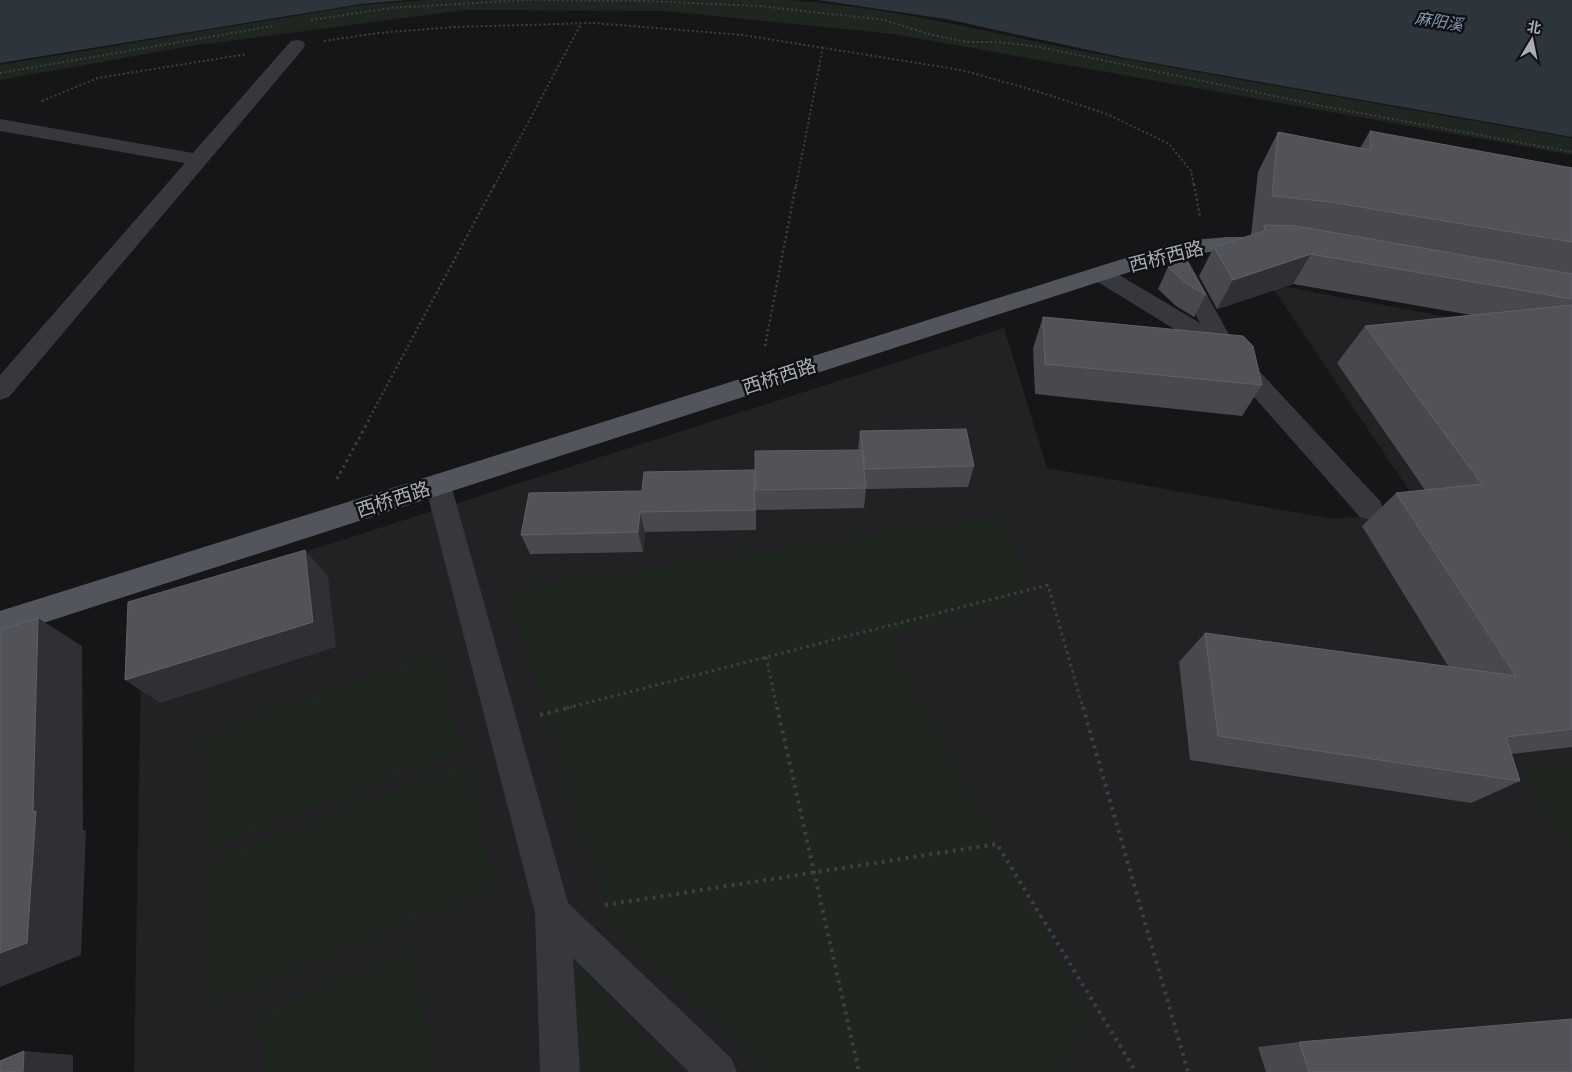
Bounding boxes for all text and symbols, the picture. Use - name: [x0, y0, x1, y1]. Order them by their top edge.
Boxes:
- water label: 麻阳溪: [1414, 7, 1466, 35]
- north arrow: [1507, 15, 1557, 65]
- text: 北: [1526, 17, 1543, 37]
- street label: 西桥西路: [1126, 235, 1206, 277]
- street label: 西桥西路: [739, 353, 819, 399]
- street label: 西桥西路: [353, 476, 433, 522]

